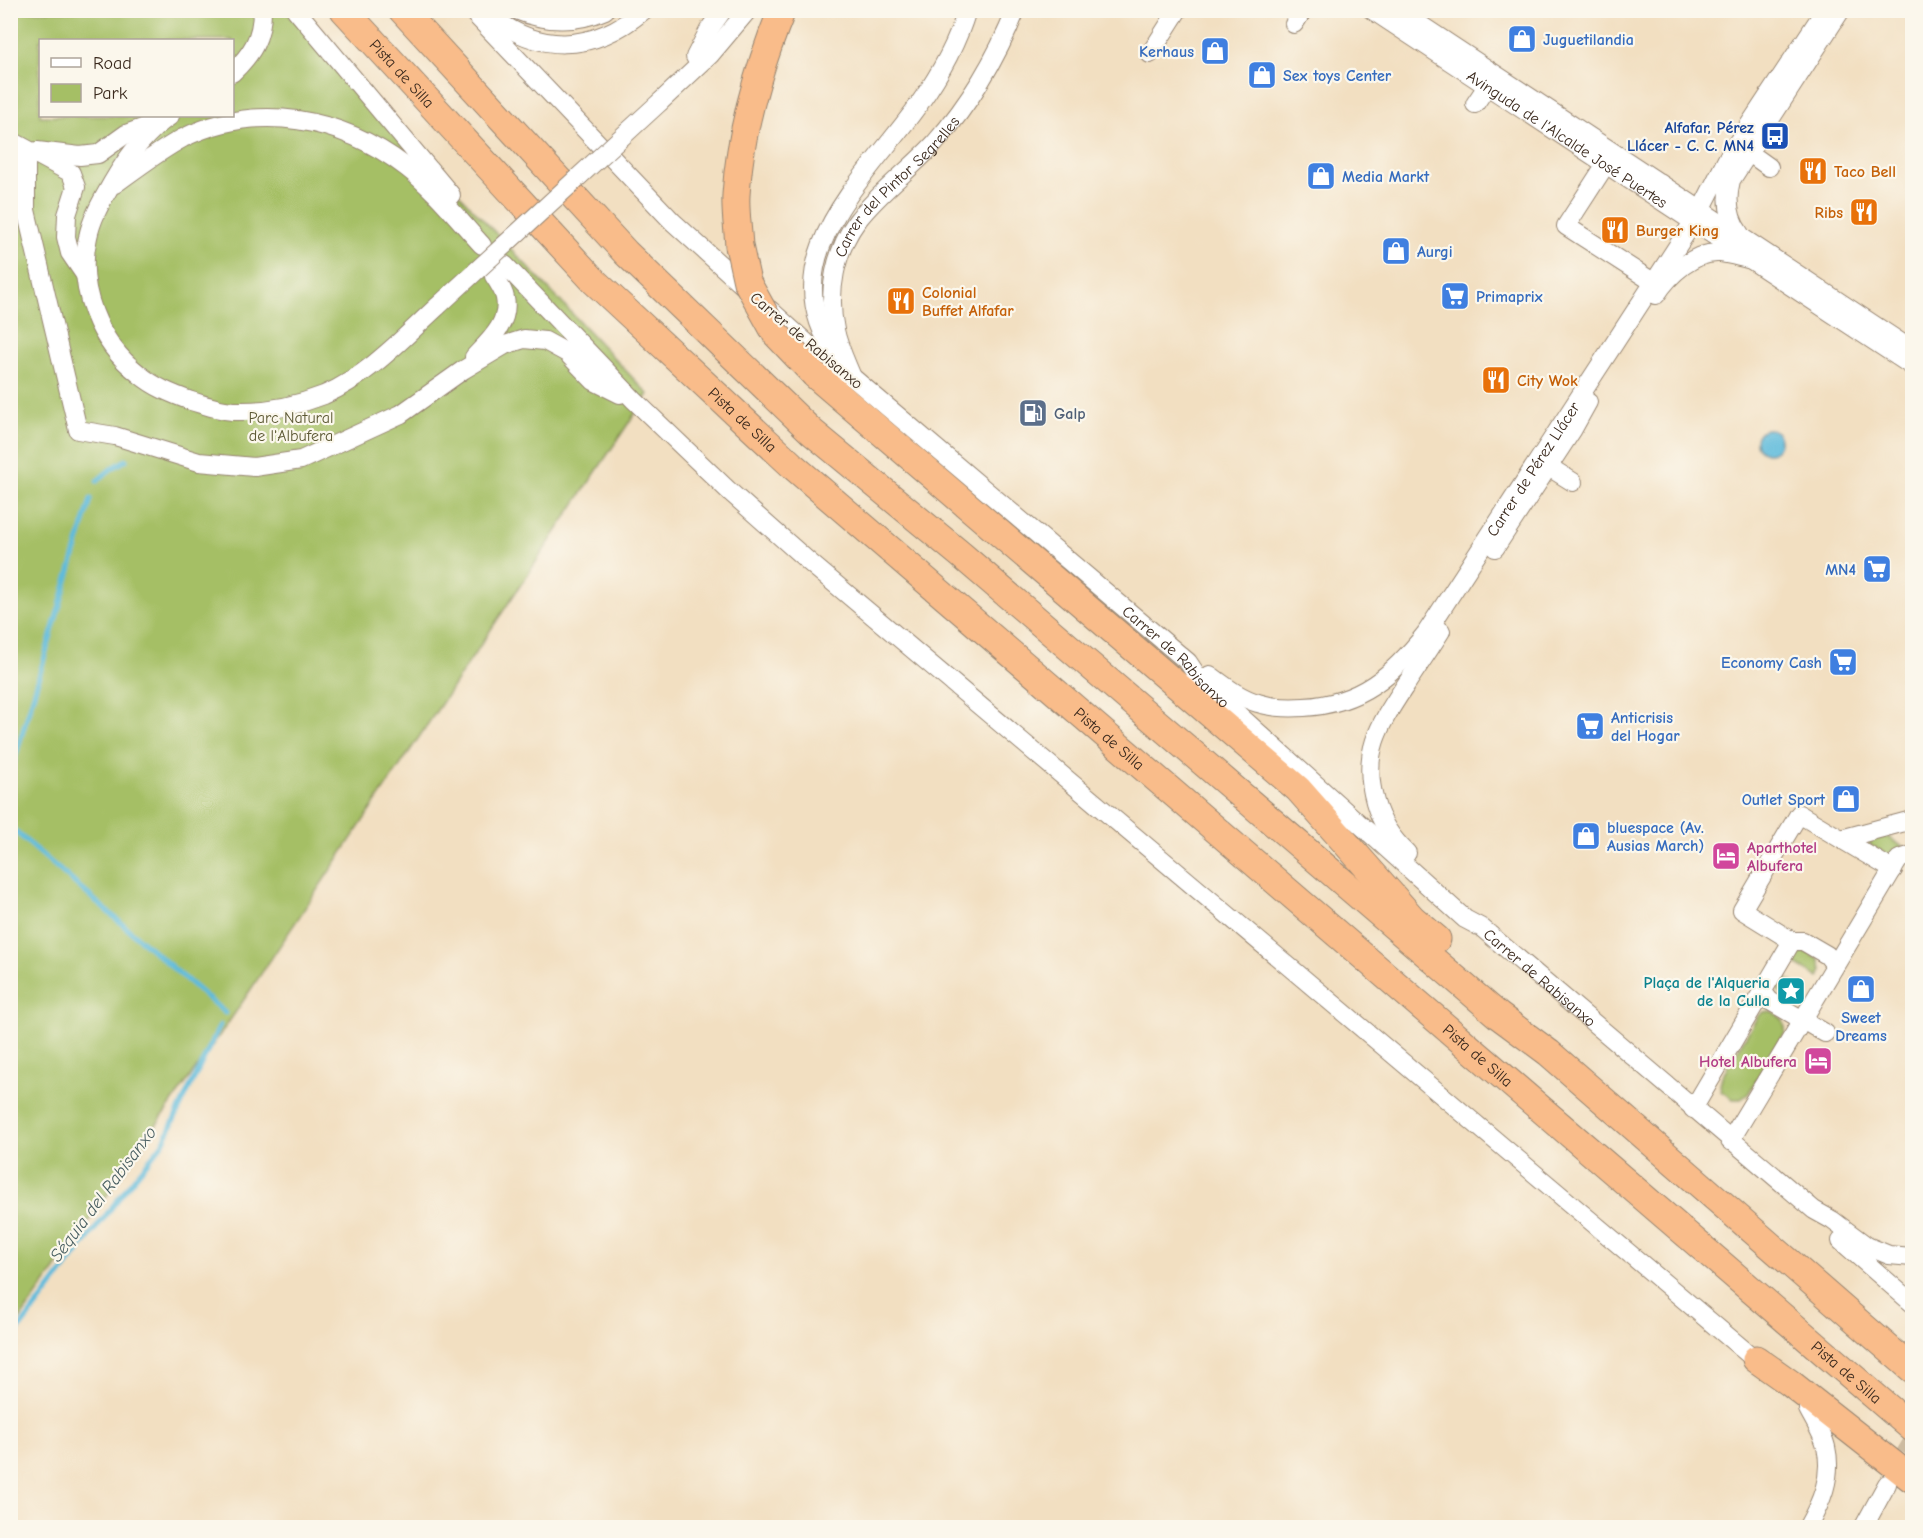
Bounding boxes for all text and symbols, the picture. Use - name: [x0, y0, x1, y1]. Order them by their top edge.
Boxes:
- shop icon: Juguetilandia: [1506, 23, 1538, 55]
- place label: Juguetilandia: [1543, 31, 1634, 49]
- shop icon: Kerhaus: [1199, 35, 1231, 67]
- street label: Pista de Silla: [366, 36, 438, 112]
- legend: [39, 39, 234, 117]
- place label: Kerhaus: [1139, 43, 1194, 61]
- text: Road: [93, 53, 132, 74]
- shop icon: Sex toys Center: [1246, 59, 1278, 91]
- place label: Sex toys Center: [1283, 67, 1392, 85]
- street label: Avinguda de l'Alcalde José Puertes: [1463, 67, 1671, 212]
- text: Park: [93, 83, 128, 104]
- street label: Carrer del Pintor Segrelles: [832, 113, 964, 260]
- place label: Alfafar, Pérez Llácer - C. C. MN4: [1627, 119, 1754, 155]
- bus stop icon: Alfafar, Pérez Llácer - C. C. MN4: [1759, 120, 1791, 152]
- restaurant icon: Taco Bell: [1797, 155, 1829, 187]
- shop icon: Media Markt: [1305, 160, 1337, 192]
- place label: Taco Bell: [1834, 163, 1896, 181]
- place label: Media Markt: [1342, 168, 1430, 186]
- restaurant icon: Ribs: [1848, 196, 1880, 228]
- place label: Ribs: [1815, 204, 1843, 222]
- restaurant icon: Burger King: [1599, 214, 1631, 246]
- place label: Burger King: [1636, 222, 1719, 240]
- shop icon: Aurgi: [1380, 235, 1412, 267]
- place label: Aurgi: [1417, 243, 1453, 261]
- supermarket icon: Primaprix: [1439, 280, 1471, 312]
- place label: Colonial Buffet Alfafar: [922, 284, 1014, 320]
- restaurant icon: Colonial Buffet Alfafar: [885, 285, 917, 317]
- street label: Carrer de Rabisanxo: [746, 288, 866, 393]
- place label: Primaprix: [1476, 288, 1543, 306]
- restaurant icon: City Wok: [1480, 364, 1512, 396]
- place label: City Wok: [1517, 372, 1578, 390]
- street label: Pista de Silla: [704, 384, 780, 456]
- fuel station icon: Galp: [1017, 397, 1049, 429]
- street label: Carrer de Pérez Llácer: [1483, 398, 1584, 540]
- place label: Galp: [1054, 405, 1086, 423]
- park label: Parc Natural de l'Albufera: [249, 409, 333, 445]
- supermarket icon: MN4: [1861, 553, 1893, 585]
- place label: MN4: [1825, 561, 1856, 579]
- street label: Carrer de Rabisanxo: [1118, 602, 1233, 712]
- supermarket icon: Economy Cash: [1827, 646, 1859, 678]
- place label: Economy Cash: [1721, 654, 1822, 672]
- street label: Pista de Silla: [1070, 704, 1148, 774]
- place label: Anticrisis del Hogar: [1611, 709, 1680, 745]
- supermarket icon: Anticrisis del Hogar: [1574, 710, 1606, 742]
- shop icon: Outlet Sport: [1830, 783, 1862, 815]
- place label: Outlet Sport: [1742, 791, 1826, 809]
- place label: bluespace (Av. Ausias March): [1607, 819, 1704, 855]
- shop icon: bluespace (Av. Ausias March): [1570, 820, 1602, 852]
- place label: Aparthotel Albufera: [1747, 839, 1817, 875]
- hotel icon: Aparthotel Albufera: [1710, 840, 1742, 872]
- street label: Carrer de Rabisanxo: [1480, 925, 1599, 1031]
- shop icon: Sweet Dreams: [1845, 973, 1877, 1005]
- place label: Plaça de l'Alqueria de la Culla: [1644, 974, 1770, 1010]
- place icon: Plaça de l'Alqueria de la Culla: [1775, 975, 1807, 1007]
- place label: Sweet Dreams: [1835, 1009, 1887, 1045]
- street label: Pista de Silla: [1439, 1021, 1516, 1091]
- hotel icon: Hotel Albufera: [1802, 1045, 1834, 1077]
- place label: Hotel Albufera: [1699, 1053, 1797, 1071]
- water label: Séquia del Rabisanxo: [46, 1123, 161, 1266]
- street label: Pista de Silla: [1807, 1338, 1885, 1408]

